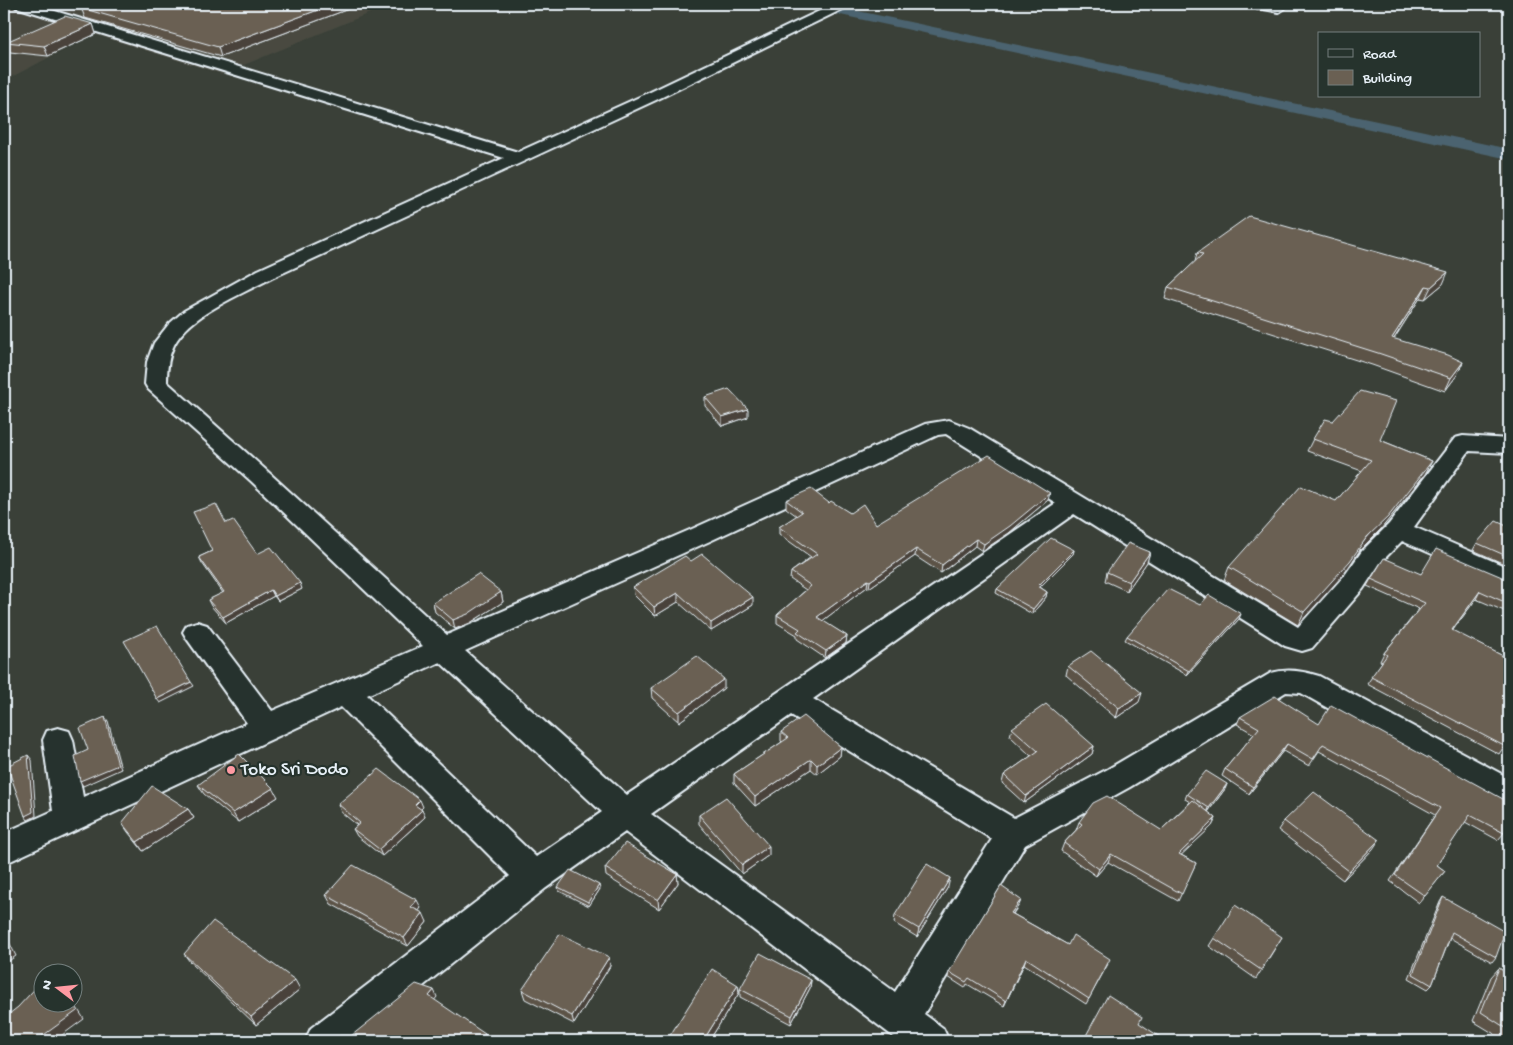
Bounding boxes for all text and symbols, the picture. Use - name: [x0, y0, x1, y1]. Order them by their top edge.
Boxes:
- legend: [1318, 32, 1480, 98]
- text: Road: [1363, 46, 1397, 64]
- text: Building: [1362, 70, 1412, 88]
- place label: Toko Sri Dodo: [240, 759, 349, 782]
- marker: Toko Sri Dodo: [225, 764, 237, 776]
- north arrow: [32, 962, 82, 1012]
- text: N: [38, 978, 57, 992]

